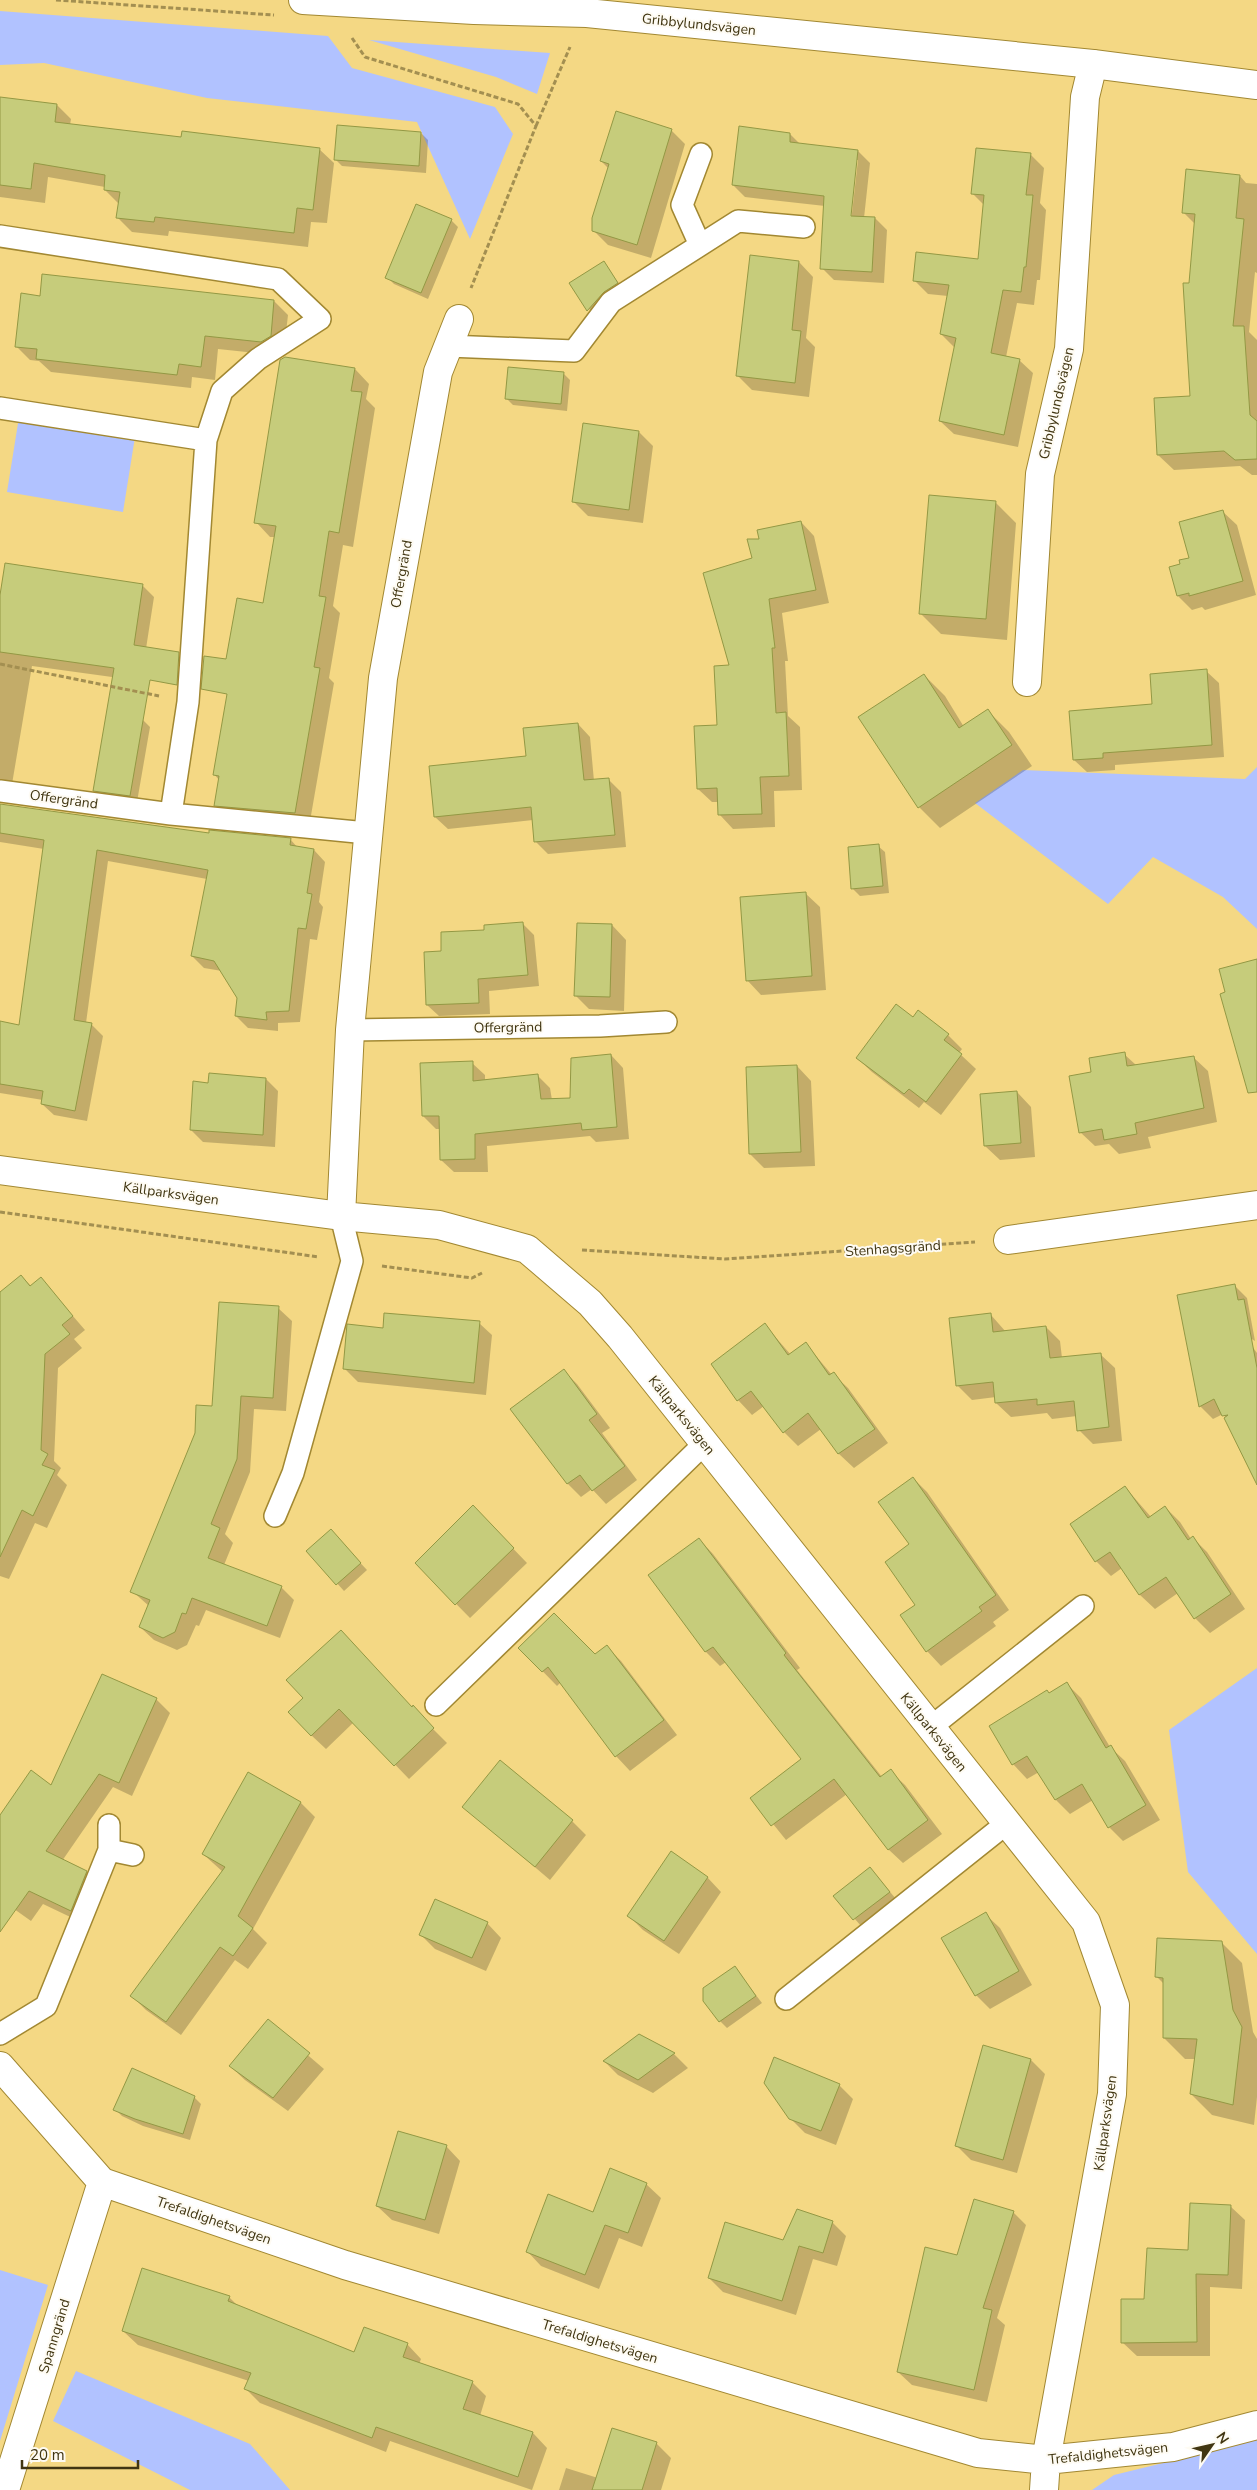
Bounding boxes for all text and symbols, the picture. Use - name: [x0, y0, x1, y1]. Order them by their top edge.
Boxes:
- street label: Gribbylundsvägen: [641, 9, 757, 40]
- street label: Gribbylundsvägen: [1034, 345, 1079, 461]
- street label: Offergränd: [386, 539, 417, 610]
- street label: Offergränd: [29, 785, 99, 814]
- street label: Offergränd: [473, 1017, 543, 1038]
- street label: Källparksvägen: [122, 1177, 220, 1210]
- street label: Stenhagsgränd: [845, 1236, 941, 1261]
- street label: Källparksvägen: [644, 1372, 719, 1459]
- street label: Källparksvägen: [896, 1689, 971, 1776]
- street label: Källparksvägen: [1089, 2074, 1122, 2172]
- street label: Trefaldighetsvägen: [154, 2192, 274, 2249]
- street label: Spanngränd: [34, 2297, 75, 2376]
- street label: Trefaldighetsvägen: [540, 2315, 660, 2368]
- north arrow: [1187, 2420, 1237, 2470]
- text: N: [1212, 2428, 1233, 2448]
- scale bar: [22, 2438, 139, 2470]
- street label: Trefaldighetsvägen: [1047, 2438, 1169, 2469]
- text: 20 m: [30, 2445, 65, 2465]

